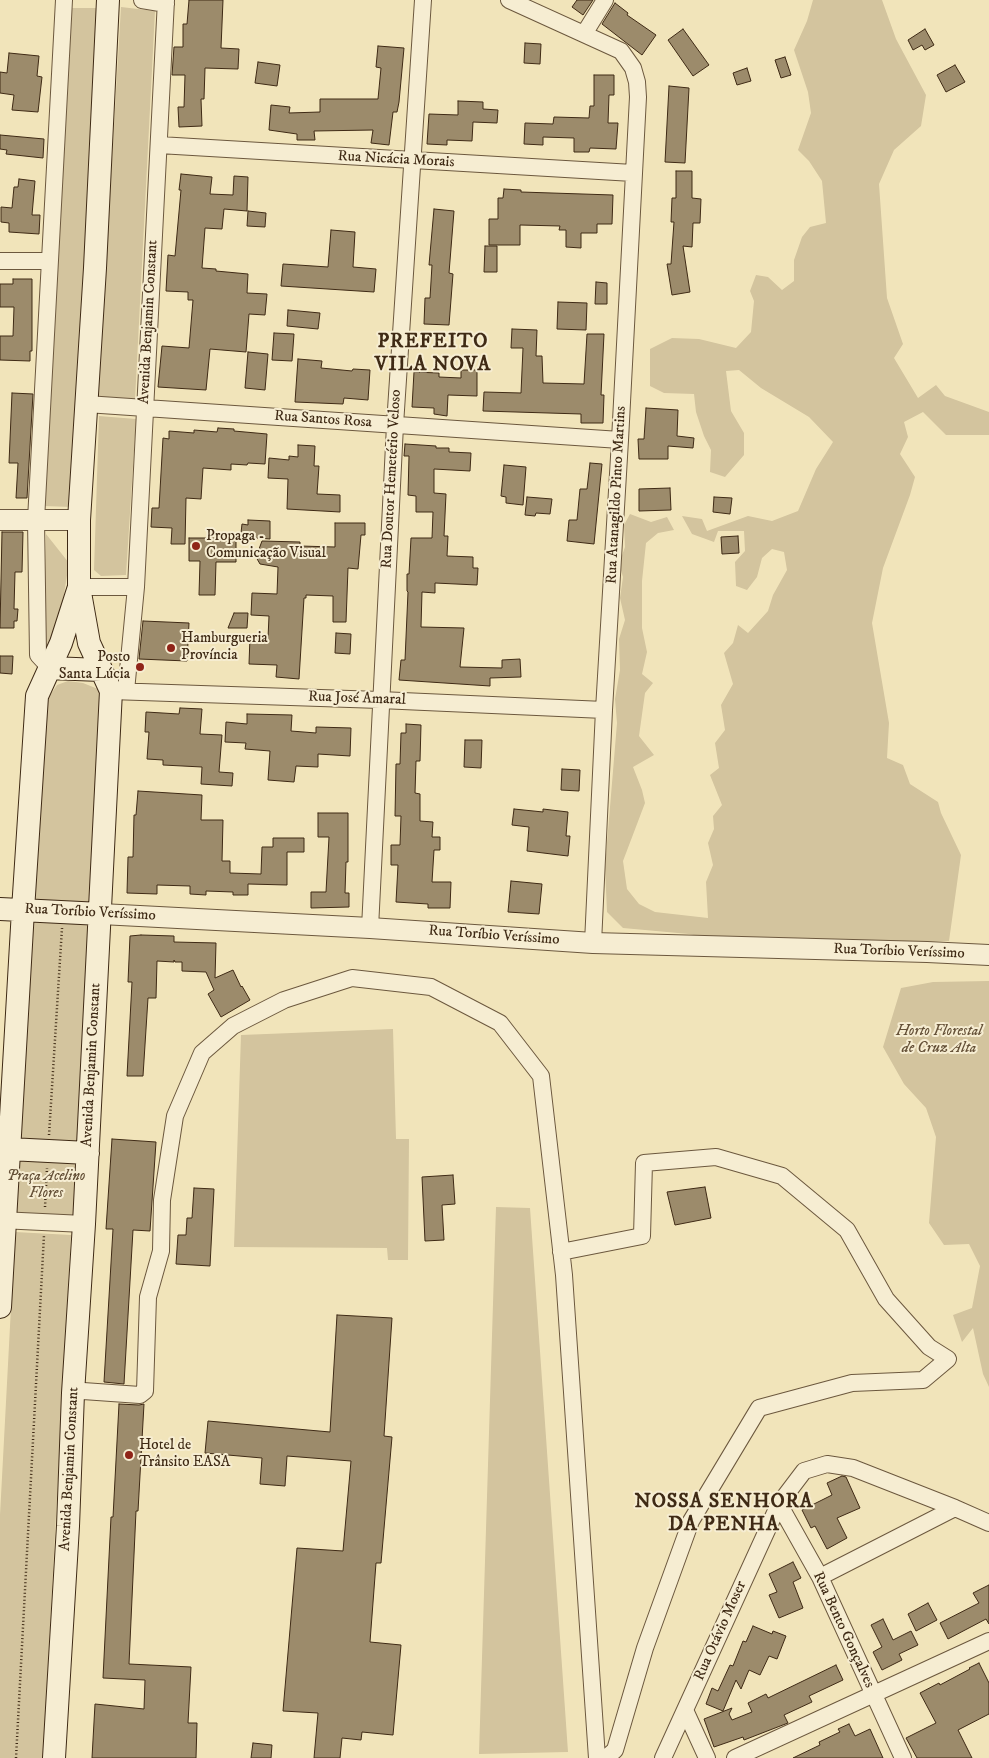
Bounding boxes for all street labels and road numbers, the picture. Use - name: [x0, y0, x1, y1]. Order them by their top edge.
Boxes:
- street label: Rua Nicácia Morais: [337, 148, 455, 172]
- street label: Avenida Benjamin Constant: [136, 239, 162, 405]
- street label: Rua Doutor Hemetério Veloso: [378, 389, 406, 569]
- street label: Rua Atanagildo Pinto Martins: [603, 406, 631, 584]
- street label: Rua Santos Rosa: [274, 408, 372, 432]
- street label: Rua José Amaral: [308, 688, 406, 710]
- street label: Rua Toríbio Veríssimo: [24, 901, 156, 925]
- street label: Rua Toríbio Veríssimo: [428, 922, 560, 950]
- street label: Rua Toríbio Veríssimo: [833, 941, 965, 963]
- street label: Avenida Benjamin Constant: [79, 982, 105, 1148]
- street label: Avenida Benjamin Constant: [57, 1386, 83, 1552]
- street label: Rua Bento Gonçalves: [808, 1569, 878, 1691]
- street label: Rua Otávio Moser: [691, 1578, 751, 1684]

